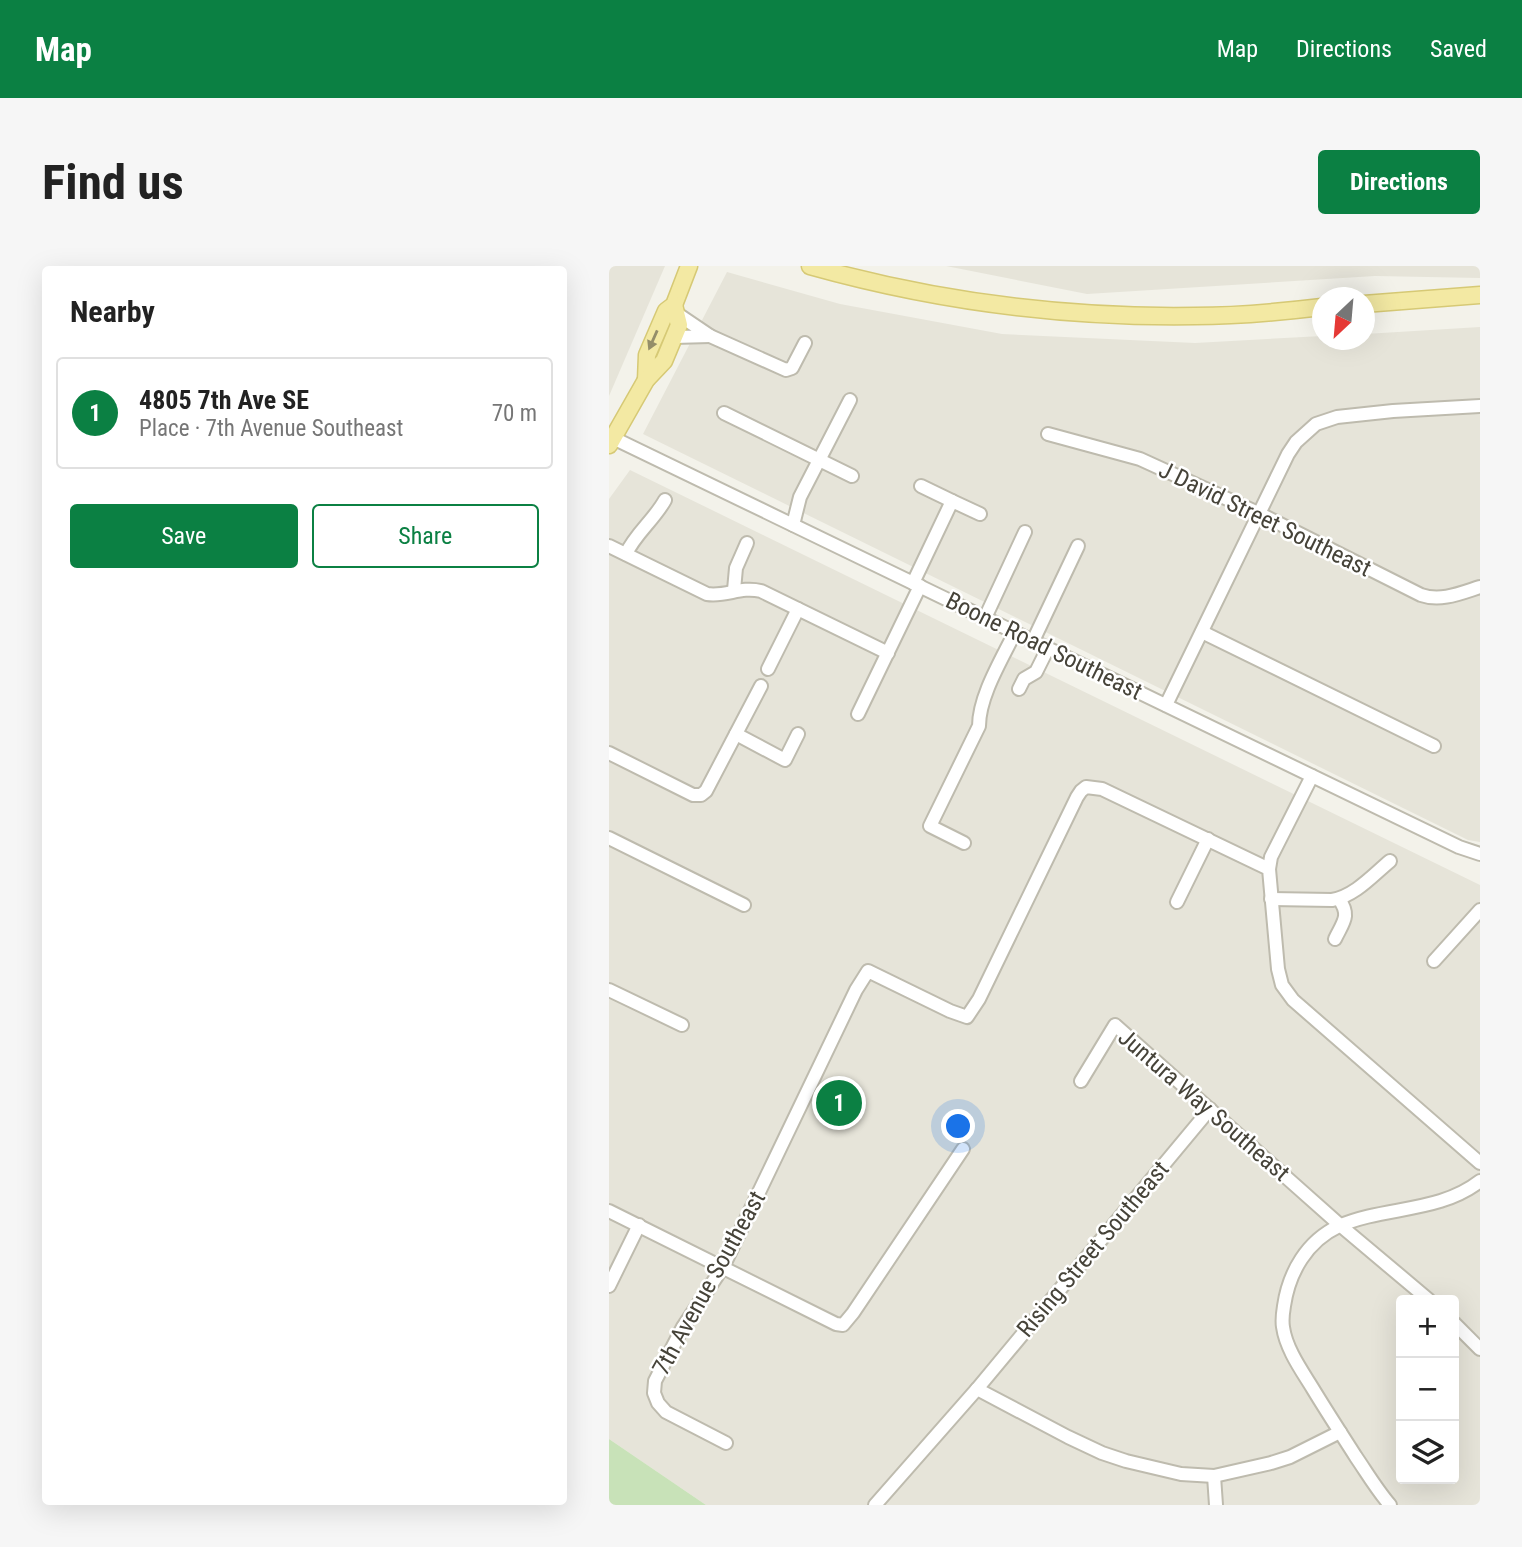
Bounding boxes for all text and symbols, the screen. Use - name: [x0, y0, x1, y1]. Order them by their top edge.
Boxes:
- text: Map: [35, 30, 92, 69]
- text: Map: [1217, 35, 1258, 63]
- text: Directions: [1296, 35, 1392, 63]
- text: Saved: [1430, 35, 1487, 63]
- button: Directions: [1318, 150, 1480, 214]
- text: Find us: [42, 154, 184, 211]
- north arrow: [1312, 287, 1375, 350]
- text: Nearby: [70, 294, 155, 329]
- one-way arrow: [647, 329, 658, 350]
- text: 4805 7th Ave SE: [139, 385, 309, 415]
- text: 1: [89, 400, 101, 427]
- text: 70 m: [492, 400, 537, 427]
- text: Place · 7th Avenue Southeast: [139, 415, 403, 442]
- street label: J David Street Southeast: [1154, 455, 1376, 583]
- button: Save: [70, 504, 298, 568]
- button: Share: [312, 504, 539, 568]
- street label: Boone Road Southeast: [941, 586, 1147, 706]
- street label: Juntura Way Southeast: [1113, 1023, 1295, 1187]
- pin: 1: [816, 1077, 862, 1129]
- your location: [941, 1109, 975, 1143]
- street label: Rising Street Southeast: [1011, 1155, 1175, 1343]
- street label: 7th Avenue Southeast: [647, 1186, 771, 1380]
- map controls: [1396, 1295, 1459, 1484]
- button: +: [1396, 1295, 1459, 1358]
- button: −: [1396, 1358, 1459, 1421]
- button: layers: [1396, 1421, 1459, 1484]

